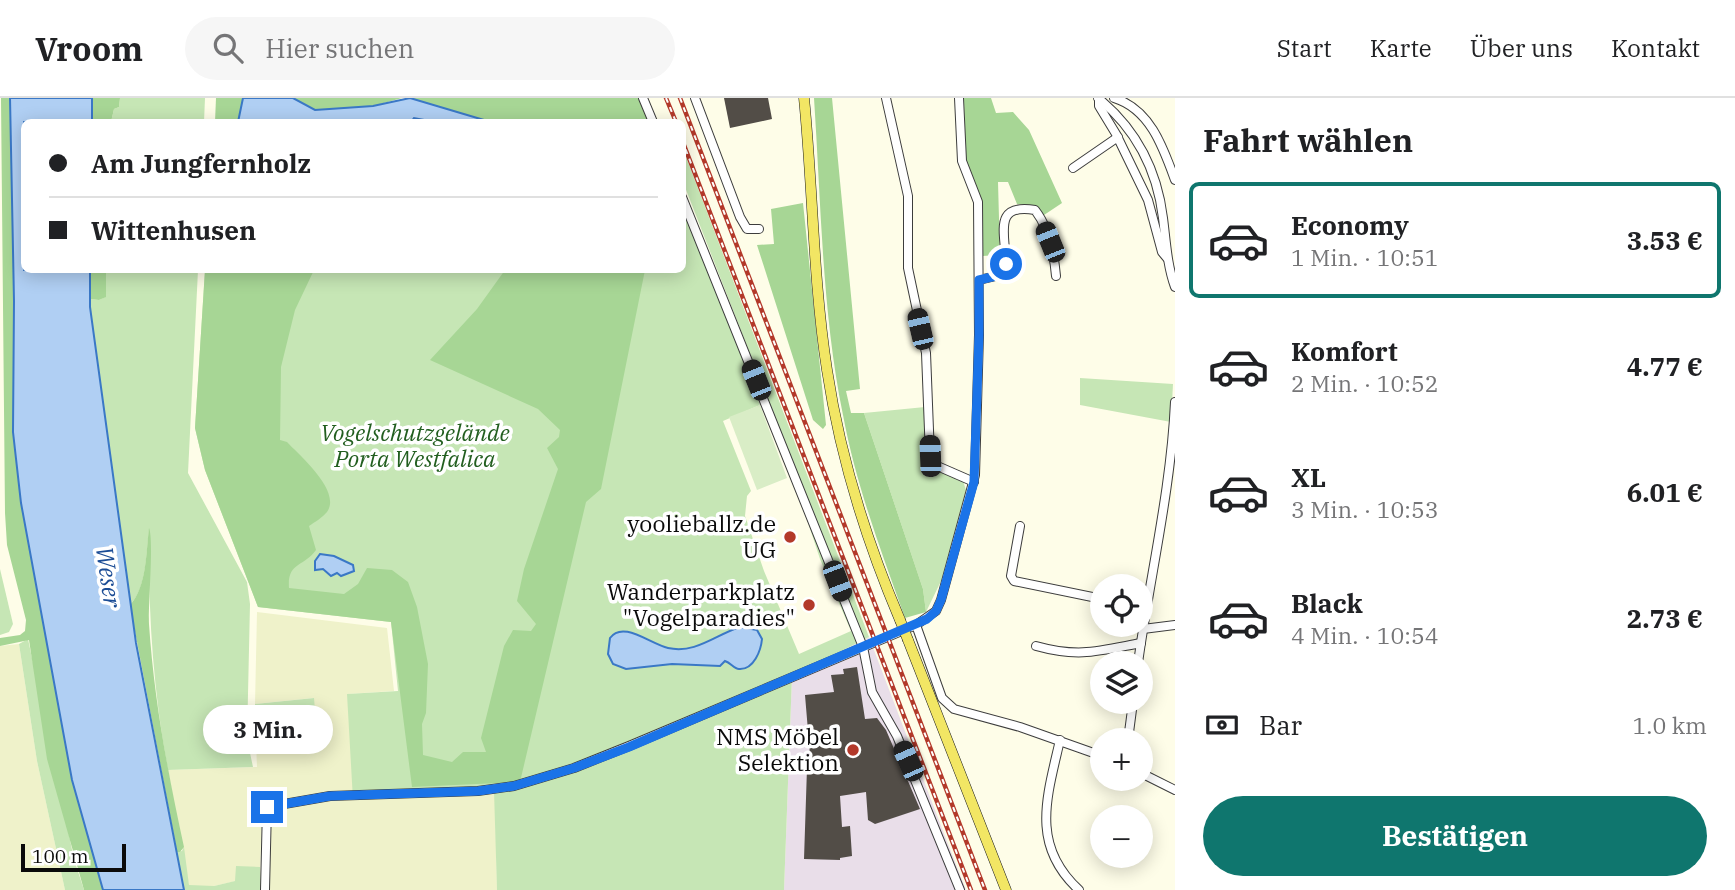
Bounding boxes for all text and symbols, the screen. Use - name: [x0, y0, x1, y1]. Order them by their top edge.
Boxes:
- search box: [185, 17, 675, 80]
- text: Vroom: [35, 27, 143, 70]
- icon: search: [209, 29, 247, 67]
- text: Hier suchen: [265, 31, 414, 65]
- text: Start: [1277, 32, 1332, 64]
- text: Karte: [1370, 32, 1432, 64]
- text: Über uns: [1470, 32, 1573, 64]
- text: Kontakt: [1611, 32, 1700, 64]
- text: Fahrt wählen: [1203, 119, 1413, 161]
- text: Am Jungfernholz: [91, 146, 311, 180]
- text: Economy: [1291, 208, 1409, 242]
- icon: car: [1207, 209, 1270, 272]
- text: Wittenhusen: [91, 213, 256, 247]
- car: [1033, 219, 1068, 265]
- text: 3.53 €: [1627, 223, 1703, 257]
- text: 1 Min. · 10:51: [1291, 242, 1438, 272]
- route start: [990, 248, 1022, 280]
- car: [906, 306, 935, 352]
- text: Komfort: [1291, 334, 1398, 368]
- icon: car: [1207, 335, 1270, 398]
- text: 4.77 €: [1627, 349, 1703, 383]
- car: [739, 357, 774, 403]
- text: 2 Min. · 10:52: [1291, 368, 1438, 398]
- park label: Vogelschutzgelände Porta Westfalica: [320, 417, 510, 473]
- car: [919, 435, 942, 477]
- text: XL: [1291, 460, 1326, 494]
- icon: car: [1207, 461, 1270, 524]
- text: 6.01 €: [1627, 475, 1703, 509]
- text: 3 Min. · 10:53: [1291, 494, 1438, 524]
- place label: yoolieballz.de UG: [627, 508, 776, 564]
- marker: yoolieballz.de UG: [782, 529, 798, 545]
- water label: Weser: [89, 544, 129, 611]
- car: [820, 558, 855, 604]
- map controls: [1090, 574, 1153, 868]
- button: locate: [1090, 574, 1153, 637]
- place label: Wanderparkplatz "Vogelparadies": [607, 576, 795, 632]
- text: Black: [1291, 586, 1363, 620]
- icon: car: [1207, 587, 1270, 650]
- marker: Wanderparkplatz "Vogelparadies": [801, 597, 817, 613]
- text: 2.73 €: [1627, 601, 1703, 635]
- text: 4 Min. · 10:54: [1291, 620, 1438, 650]
- button: layers: [1090, 651, 1153, 714]
- callout: 3 Min.: [202, 706, 332, 754]
- icon: cash: [1203, 706, 1241, 744]
- text: Bar: [1259, 708, 1302, 742]
- text: 1.0 km: [1633, 710, 1707, 740]
- text: 3 Min.: [233, 714, 303, 744]
- place label: NMS Möbel Selektion: [716, 721, 839, 777]
- button: +: [1090, 728, 1153, 791]
- car: [890, 738, 927, 784]
- marker: NMS Möbel Selektion: [845, 742, 861, 758]
- route end: [251, 791, 283, 823]
- button: Bestätigen: [1203, 796, 1707, 876]
- button: −: [1090, 805, 1153, 868]
- scale bar: [21, 841, 126, 873]
- text: 100 m: [32, 844, 89, 868]

